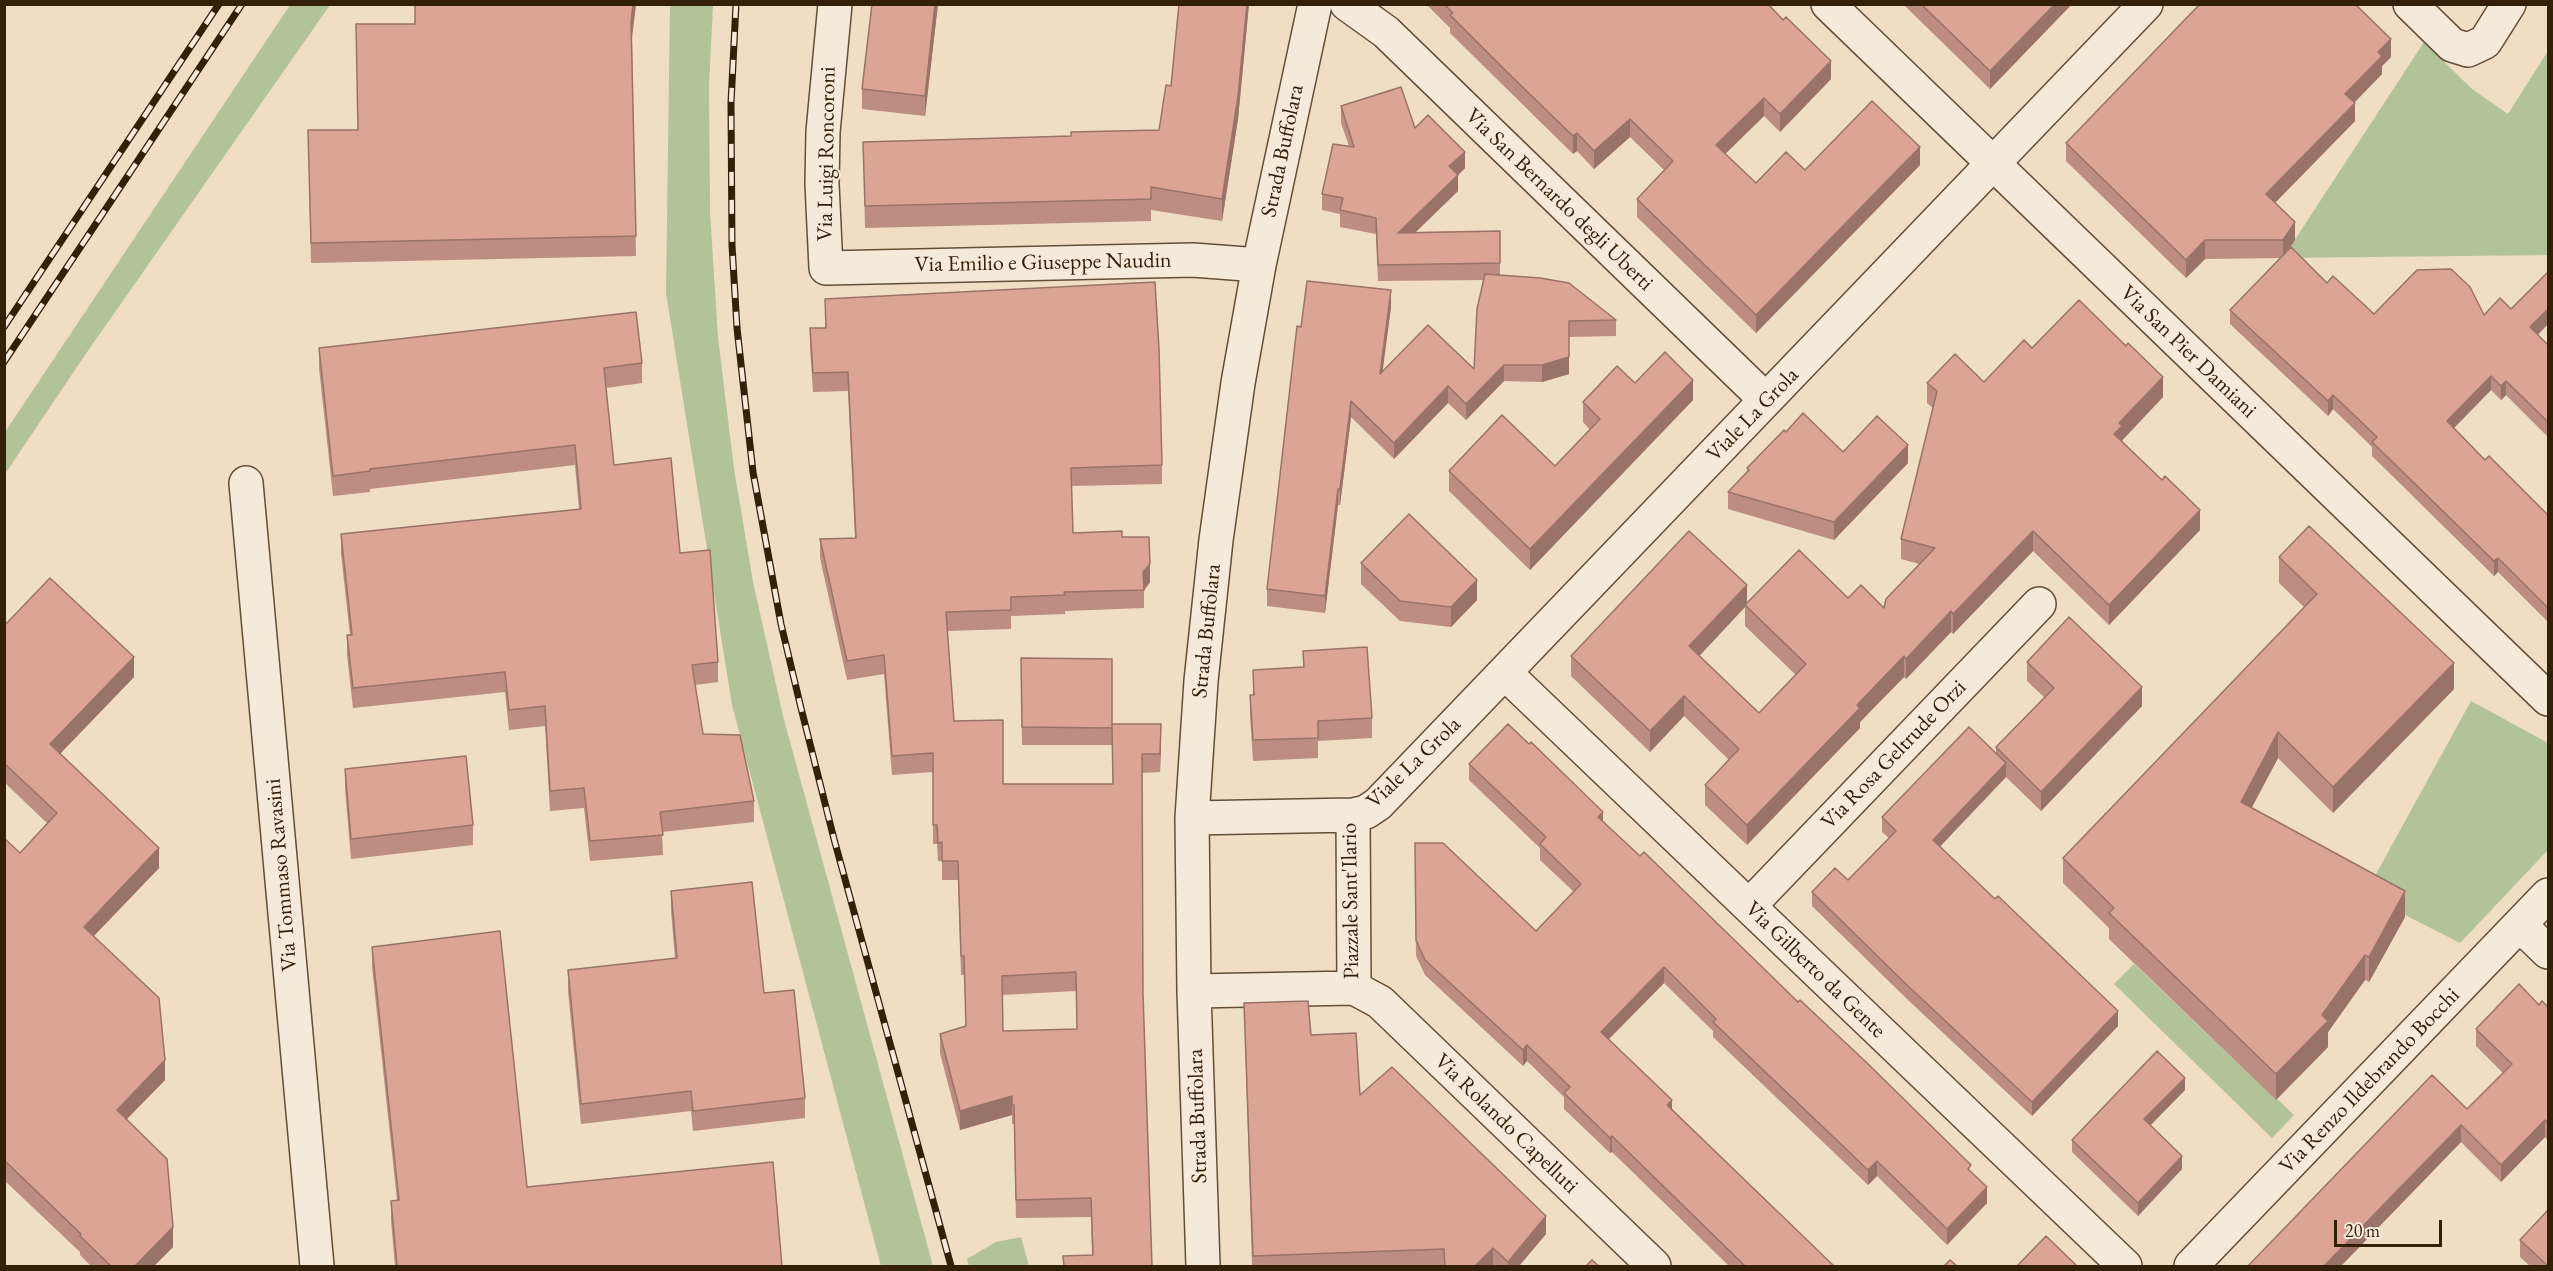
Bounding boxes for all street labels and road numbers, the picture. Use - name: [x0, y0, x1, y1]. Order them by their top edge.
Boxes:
- street label: Via Luigi Roncoroni: [812, 66, 842, 242]
- street label: Strada Buffolara: [1256, 82, 1310, 220]
- street label: Via San Bernardo degli Uberti: [1460, 103, 1658, 297]
- street label: Via Emilio e Giuseppe Naudin: [914, 248, 1172, 278]
- street label: Via San Pier Damiani: [2114, 280, 2262, 424]
- street label: Viale La Grola: [1702, 362, 1804, 468]
- street label: Strada Buffolara: [1187, 563, 1227, 699]
- street label: Via Rosa Geltrude Orzi: [1816, 675, 1972, 835]
- street label: Viale La Grola: [1361, 712, 1467, 814]
- street label: Via Tommaso Ravasini: [260, 778, 304, 972]
- street label: Piazzale Sant'Ilario: [1336, 822, 1366, 980]
- street label: Via Gilberto da Gente: [1739, 896, 1891, 1044]
- street label: Via Renzo Ildebrando Bocchi: [2274, 983, 2466, 1179]
- street label: Strada Buffolara: [1182, 1048, 1214, 1184]
- street label: Via Rolando Capelluti: [1428, 1048, 1584, 1200]

